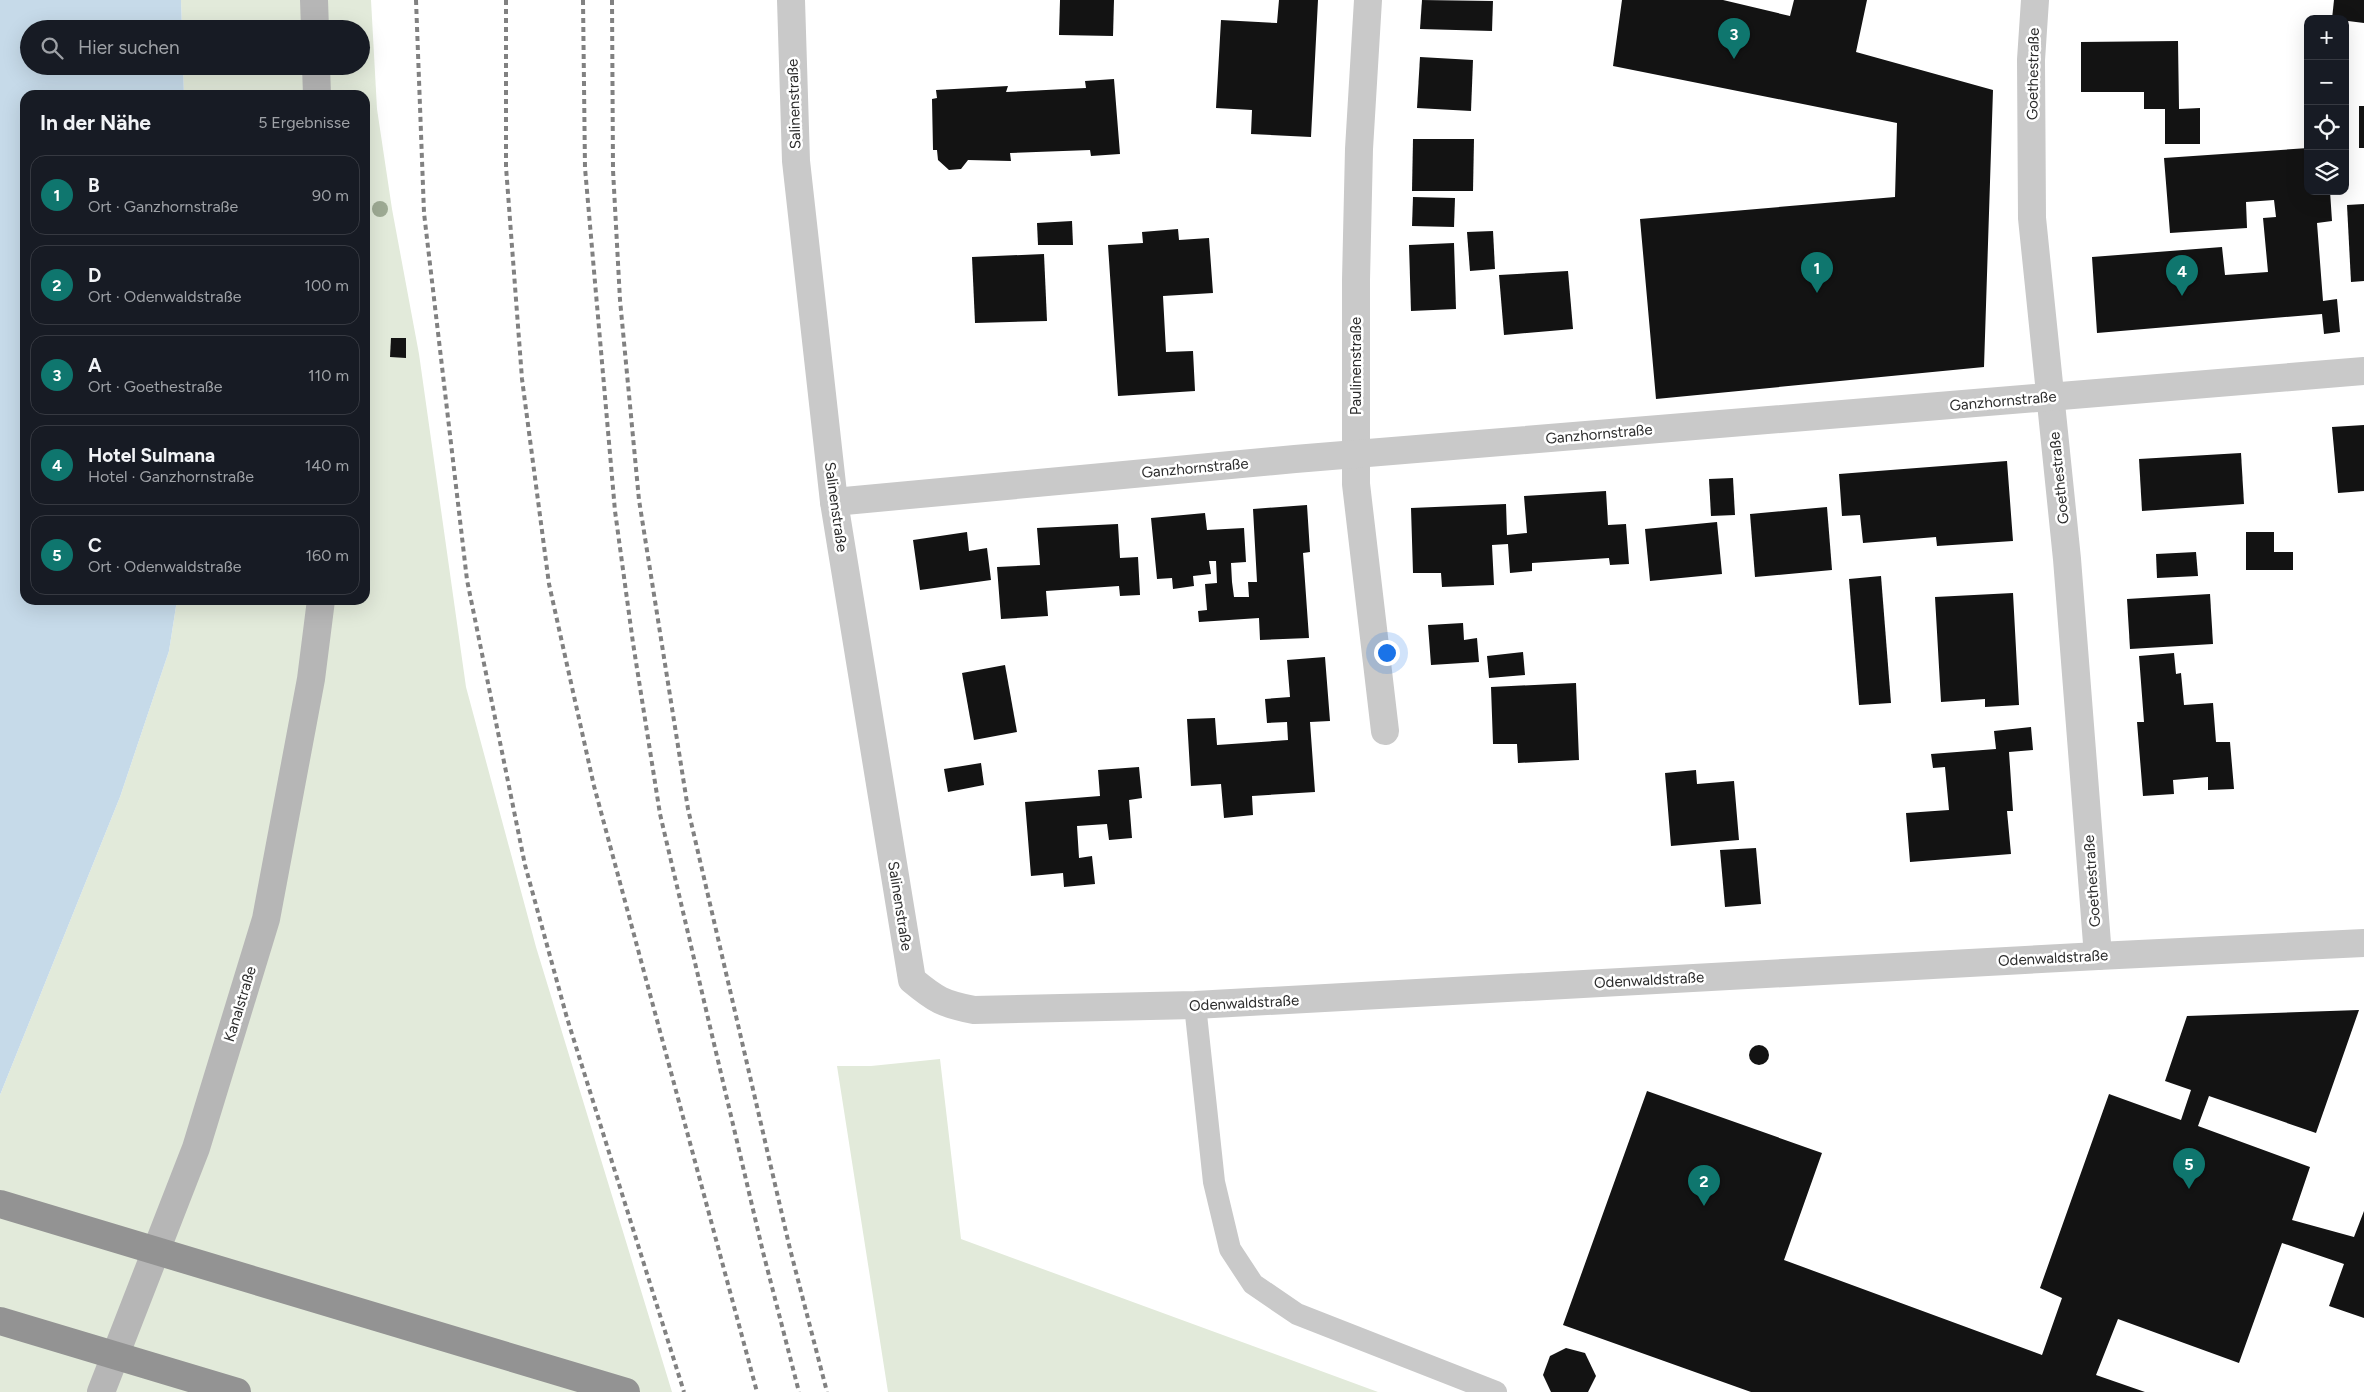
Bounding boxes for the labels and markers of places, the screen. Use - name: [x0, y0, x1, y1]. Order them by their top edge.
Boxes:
- pin: 3: [1718, 18, 1750, 59]
- pin: 1: [1801, 252, 1833, 293]
- pin: 4: [2166, 255, 2198, 296]
- pin: 5: [2173, 1148, 2205, 1189]
- pin: 2: [1688, 1165, 1720, 1206]

